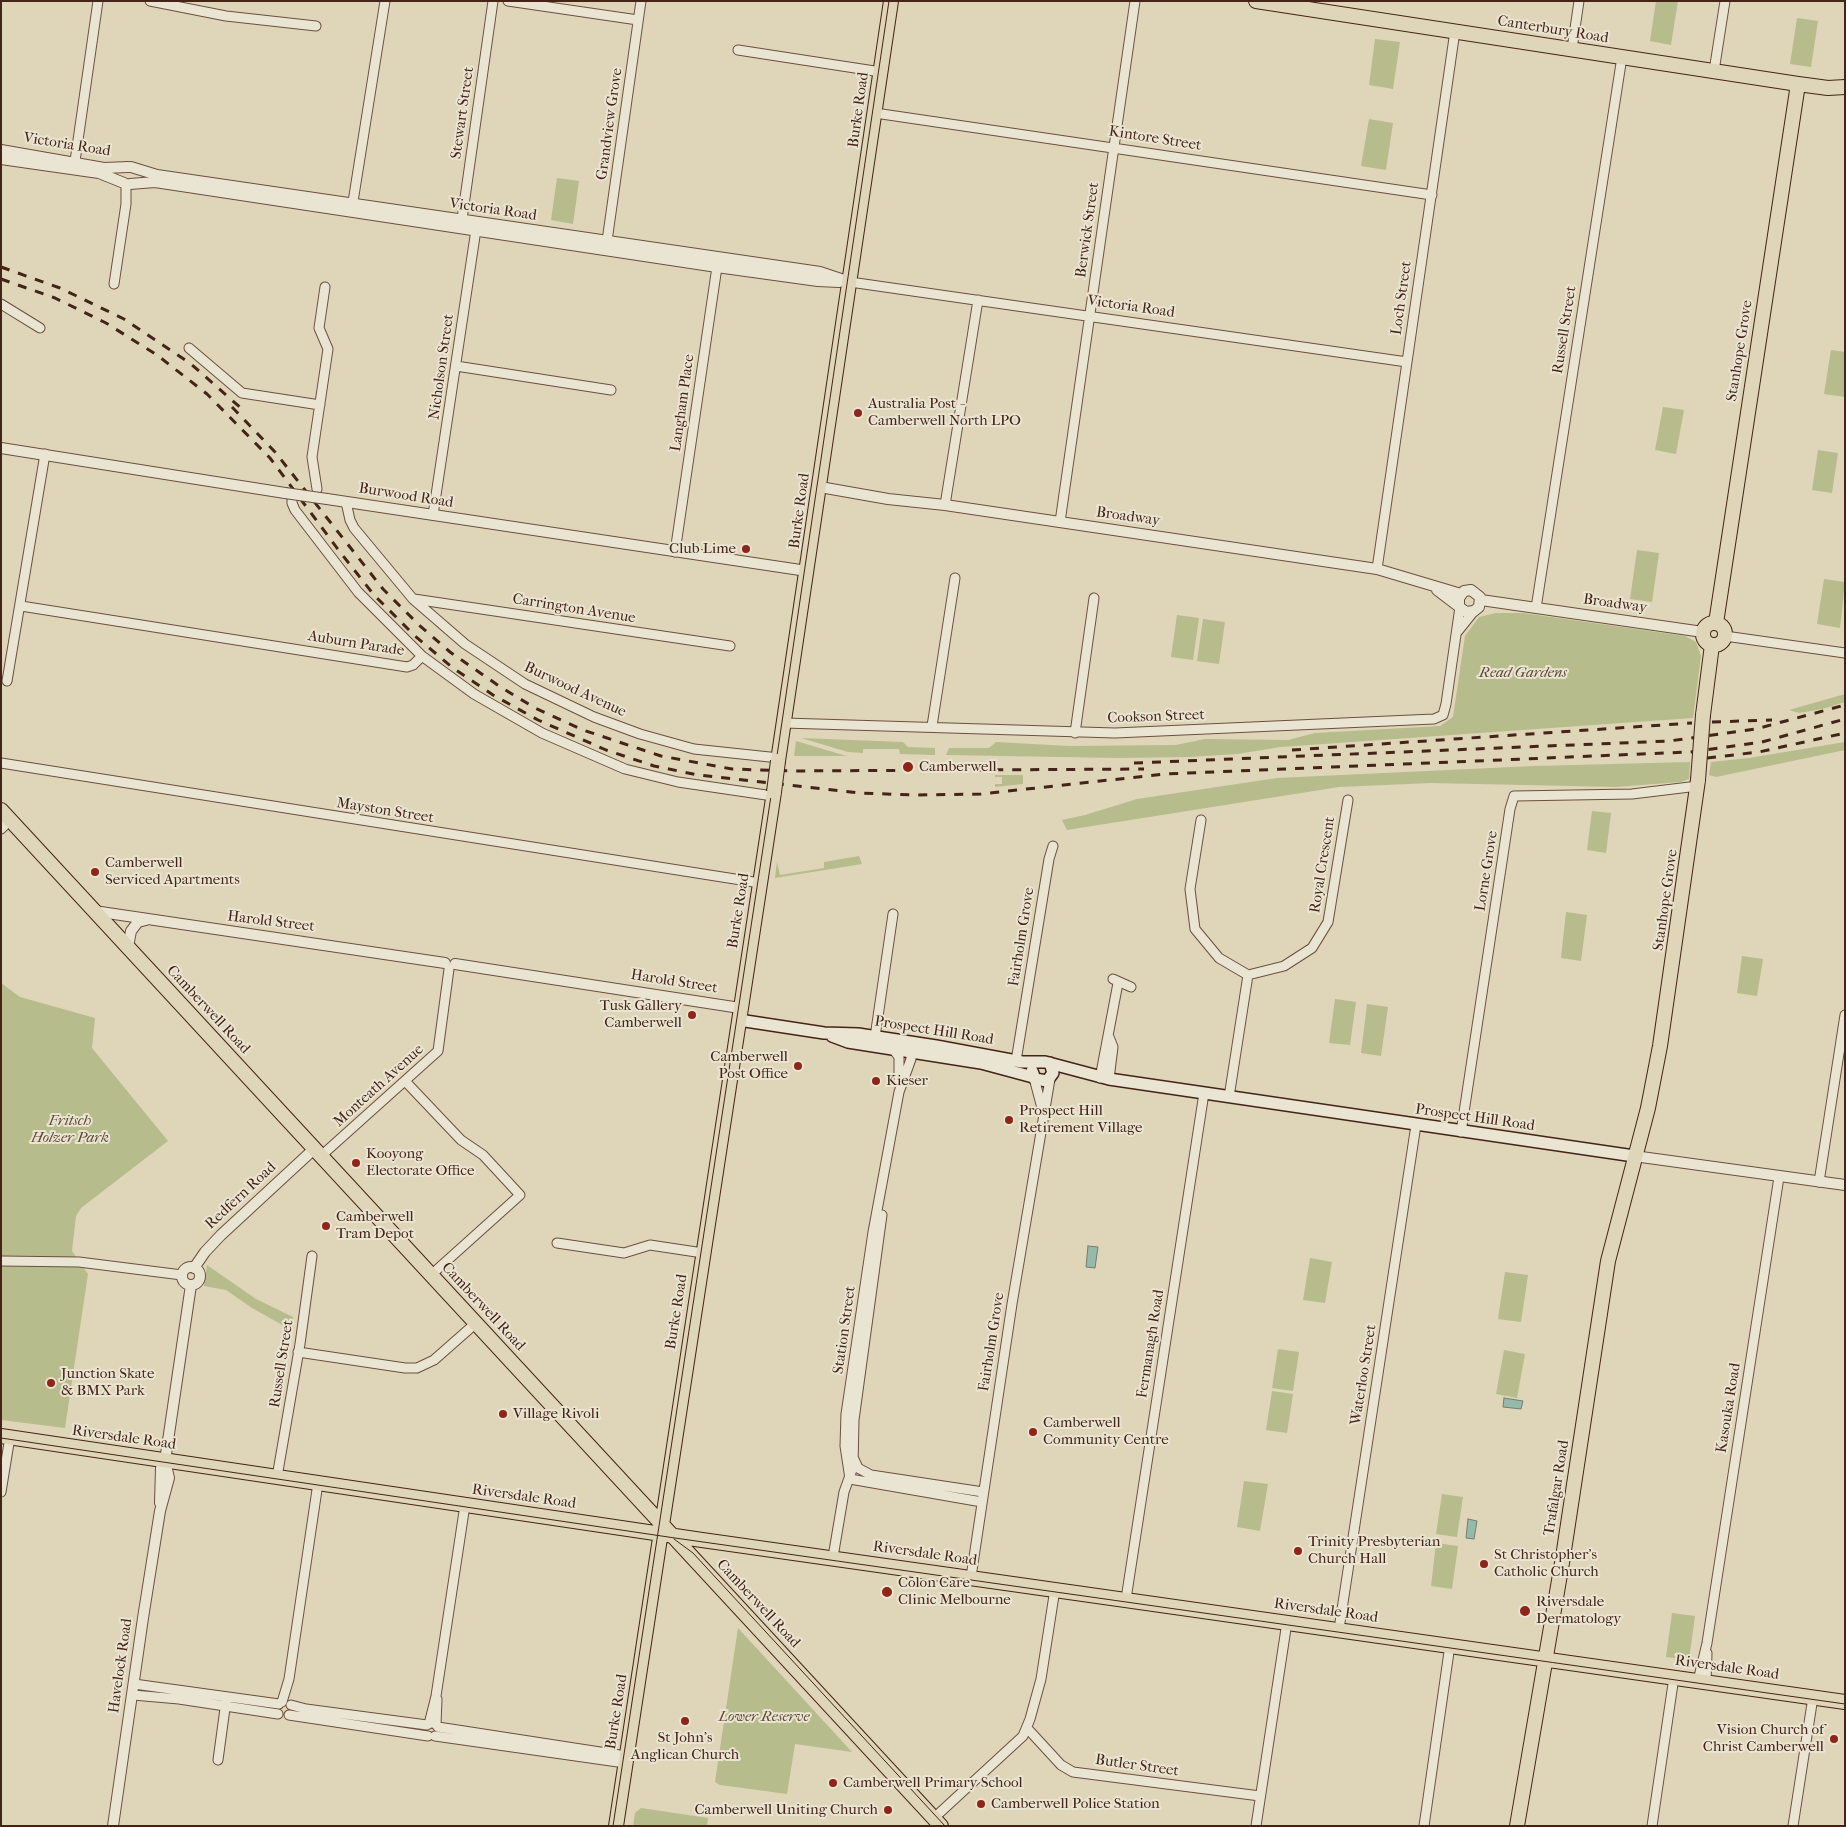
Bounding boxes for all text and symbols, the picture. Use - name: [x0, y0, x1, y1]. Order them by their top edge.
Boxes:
- street label: Canterbury Road: [1496, 12, 1610, 48]
- street label: Stewart Street: [448, 66, 478, 160]
- street label: Grandview Grove: [593, 67, 627, 181]
- street label: Burke Road: [845, 71, 873, 149]
- street label: Kintore Street: [1108, 123, 1202, 155]
- street label: Victoria Road: [22, 129, 112, 161]
- street label: Berwick Street: [1072, 181, 1104, 279]
- street label: Victoria Road: [448, 195, 538, 225]
- street label: Loch Street: [1388, 260, 1416, 336]
- street label: Russell Street: [1549, 285, 1581, 375]
- street label: Victoria Road: [1086, 292, 1176, 322]
- street label: Stanhope Grove: [1723, 299, 1757, 403]
- street label: Nicholson Street: [426, 313, 458, 421]
- street label: Langham Place: [667, 353, 699, 453]
- place label: Australia Post - Camberwell North LPO: [868, 395, 1021, 430]
- marker: Australia Post - Camberwell North LPO: [852, 407, 864, 419]
- street label: Burke Road: [786, 472, 814, 550]
- street label: Burwood Road: [357, 480, 455, 512]
- street label: Broadway: [1095, 504, 1161, 530]
- place label: Club Lime: [669, 540, 736, 558]
- marker: Club Lime: [740, 543, 752, 555]
- street label: Carrington Avenue: [511, 590, 637, 628]
- street label: Broadway: [1582, 591, 1648, 617]
- street label: Auburn Parade: [307, 628, 405, 660]
- street label: Burwood Avenue: [521, 658, 629, 722]
- park label: Read Gardens: [1479, 664, 1567, 682]
- street label: Cookson Street: [1107, 706, 1205, 728]
- place label: Camberwell: [919, 758, 997, 776]
- marker: Camberwell: [901, 760, 915, 774]
- street label: Mayston Street: [335, 794, 435, 828]
- street label: Royal Crescent: [1307, 816, 1339, 914]
- street label: Lorne Grove: [1472, 830, 1502, 912]
- street label: Stanhope Grove: [1650, 848, 1682, 952]
- place label: Camberwell Serviced Apartments: [105, 854, 240, 889]
- marker: Camberwell Serviced Apartments: [89, 866, 101, 878]
- street label: Burke Road: [724, 872, 754, 950]
- street label: Fairholm Grove: [1005, 886, 1039, 988]
- street label: Harold Street: [226, 908, 316, 936]
- street label: Camberwell Road: [162, 962, 254, 1058]
- street label: Harold Street: [629, 966, 719, 998]
- place label: Tusk Gallery Camberwell: [600, 997, 682, 1032]
- marker: Tusk Gallery Camberwell: [686, 1009, 698, 1021]
- street label: Prospect Hill Road: [873, 1013, 995, 1049]
- street label: Monteath Avenue: [330, 1041, 428, 1131]
- place label: Camberwell Post Office: [710, 1048, 788, 1083]
- marker: Camberwell Post Office: [792, 1060, 804, 1072]
- place label: Kieser: [886, 1072, 928, 1090]
- marker: Kieser: [870, 1075, 882, 1087]
- street label: Prospect Hill Road: [1414, 1101, 1536, 1135]
- place label: Prospect Hill Retirement Village: [1019, 1102, 1142, 1137]
- park label: Fritsch Holzer Park: [31, 1112, 109, 1147]
- marker: Prospect Hill Retirement Village: [1003, 1114, 1015, 1126]
- place label: Kooyong Electorate Office: [366, 1145, 474, 1180]
- marker: Kooyong Electorate Office: [350, 1157, 362, 1169]
- street label: Redfern Road: [202, 1159, 280, 1233]
- place label: Camberwell Tram Depot: [336, 1208, 414, 1243]
- marker: Camberwell Tram Depot: [320, 1220, 332, 1232]
- street label: Camberwell Road: [437, 1259, 529, 1355]
- street label: Burke Road: [662, 1273, 692, 1351]
- street label: Station Street: [830, 1285, 860, 1375]
- street label: Fermanagh Road: [1134, 1288, 1168, 1400]
- street label: Fairholm Grove: [975, 1291, 1009, 1393]
- street label: Russell Street: [266, 1319, 298, 1409]
- street label: Waterloo Street: [1347, 1323, 1381, 1427]
- street label: Kasouka Road: [1713, 1362, 1745, 1454]
- place label: Junction Skate & BMX Park: [61, 1365, 154, 1400]
- marker: Junction Skate & BMX Park: [45, 1377, 57, 1389]
- place label: Village Rivoli: [513, 1405, 599, 1423]
- marker: Village Rivoli: [497, 1408, 509, 1420]
- place label: Camberwell Community Centre: [1043, 1414, 1169, 1449]
- street label: Riversdale Road: [71, 1422, 177, 1454]
- marker: Camberwell Community Centre: [1027, 1426, 1039, 1438]
- street label: Trafalgar Road: [1541, 1439, 1573, 1537]
- street label: Riversdale Road: [471, 1481, 577, 1513]
- place label: Trinity Presbyterian Church Hall: [1308, 1533, 1440, 1568]
- street label: Riversdale Road: [872, 1538, 978, 1570]
- marker: Trinity Presbyterian Church Hall: [1292, 1545, 1304, 1557]
- place label: St Christopher's Catholic Church: [1494, 1546, 1599, 1581]
- street label: Camberwell Road: [712, 1556, 804, 1652]
- marker: St Christopher's Catholic Church: [1478, 1558, 1490, 1570]
- place label: Colon Care Clinic Melbourne: [898, 1574, 1011, 1609]
- marker: Colon Care Clinic Melbourne: [880, 1585, 894, 1599]
- place label: Riversdale Dermatology: [1536, 1593, 1621, 1628]
- street label: Riversdale Road: [1273, 1595, 1379, 1627]
- marker: Riversdale Dermatology: [1518, 1604, 1532, 1618]
- street label: Havelock Road: [105, 1617, 137, 1715]
- street label: Riversdale Road: [1674, 1652, 1780, 1684]
- street label: Burke Road: [602, 1673, 632, 1751]
- park label: Lower Reserve: [719, 1708, 809, 1726]
- marker: St John's Anglican Church: [679, 1715, 691, 1727]
- place label: Vision Church of Christ Camberwell: [1703, 1721, 1824, 1756]
- place label: St John's Anglican Church: [631, 1729, 739, 1764]
- marker: Vision Church of Christ Camberwell: [1828, 1733, 1840, 1745]
- street label: Butler Street: [1094, 1751, 1180, 1781]
- place label: Camberwell Primary School: [843, 1774, 1023, 1792]
- marker: Camberwell Primary School: [827, 1777, 839, 1789]
- place label: Camberwell Police Station: [991, 1795, 1160, 1813]
- marker: Camberwell Police Station: [975, 1798, 987, 1810]
- place label: Camberwell Uniting Church: [695, 1801, 878, 1819]
- marker: Camberwell Uniting Church: [882, 1804, 894, 1816]

